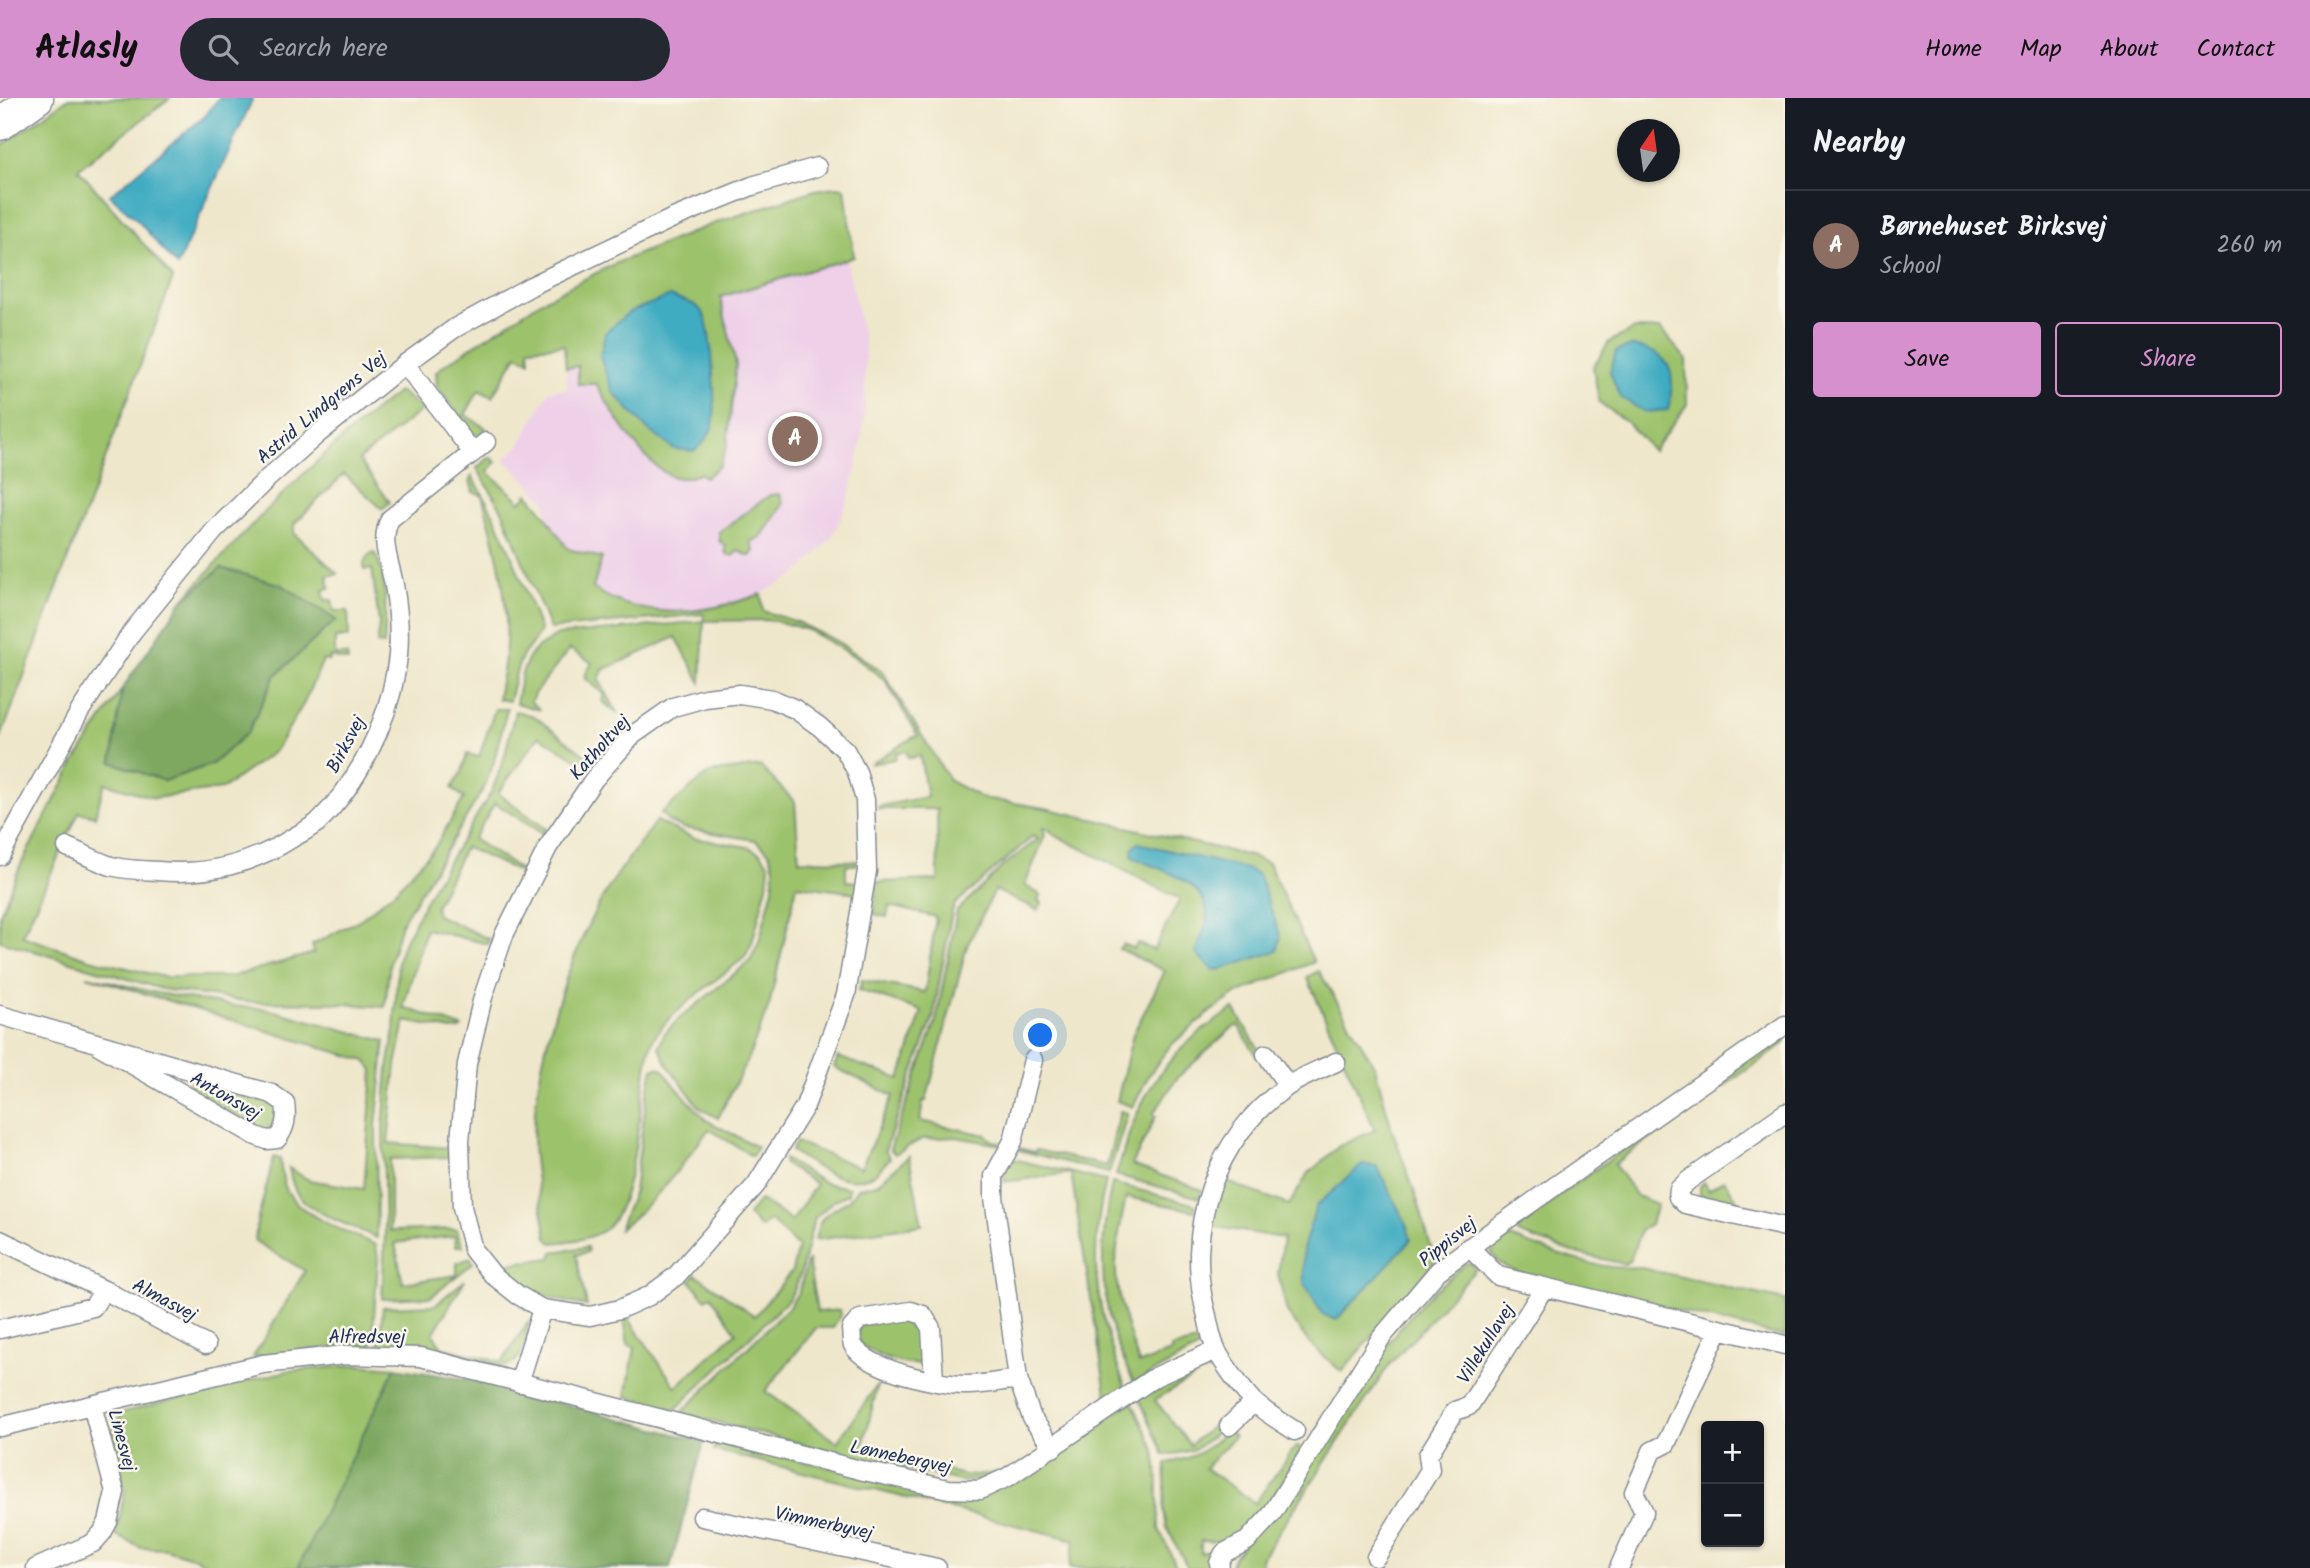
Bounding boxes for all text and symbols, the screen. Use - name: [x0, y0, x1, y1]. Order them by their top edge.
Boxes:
- search box: [180, 18, 670, 81]
- text: Atlasly: [35, 23, 138, 76]
- text: Search here: [260, 28, 388, 70]
- icon: search: [204, 30, 242, 68]
- text: Home: [1925, 30, 1982, 69]
- text: Map: [2020, 30, 2062, 69]
- text: About: [2100, 30, 2158, 69]
- text: Contact: [2196, 30, 2275, 69]
- north arrow: [1617, 119, 1680, 182]
- text: Nearby: [1813, 120, 1905, 168]
- text: Børnehuset Birksvej: [1880, 207, 2106, 249]
- text: A: [1829, 228, 1843, 264]
- text: 260 m: [2217, 228, 2282, 264]
- text: School: [1880, 249, 1941, 285]
- button: Save: [1813, 322, 2041, 397]
- button: Share: [2055, 322, 2282, 397]
- street label: Astrid Lindgrens Vej: [250, 344, 395, 472]
- pin: A: [772, 413, 818, 465]
- street label: Katholtvej: [563, 708, 639, 788]
- street label: Birksvej: [319, 710, 375, 779]
- your location: [1023, 1018, 1057, 1052]
- street label: Antonsvej: [184, 1064, 267, 1130]
- street label: Pippisvej: [1413, 1209, 1485, 1275]
- street label: Almasvej: [126, 1271, 203, 1331]
- street label: Villekullavej: [1450, 1297, 1524, 1390]
- street label: Alfredsvej: [328, 1323, 407, 1353]
- street label: Linesvej: [98, 1406, 144, 1476]
- map controls: [1701, 1421, 1764, 1547]
- button: +: [1701, 1421, 1764, 1484]
- street label: Lønnebergvej: [847, 1433, 955, 1484]
- button: −: [1701, 1484, 1764, 1547]
- street label: Vimmerbyvej: [772, 1499, 877, 1549]

